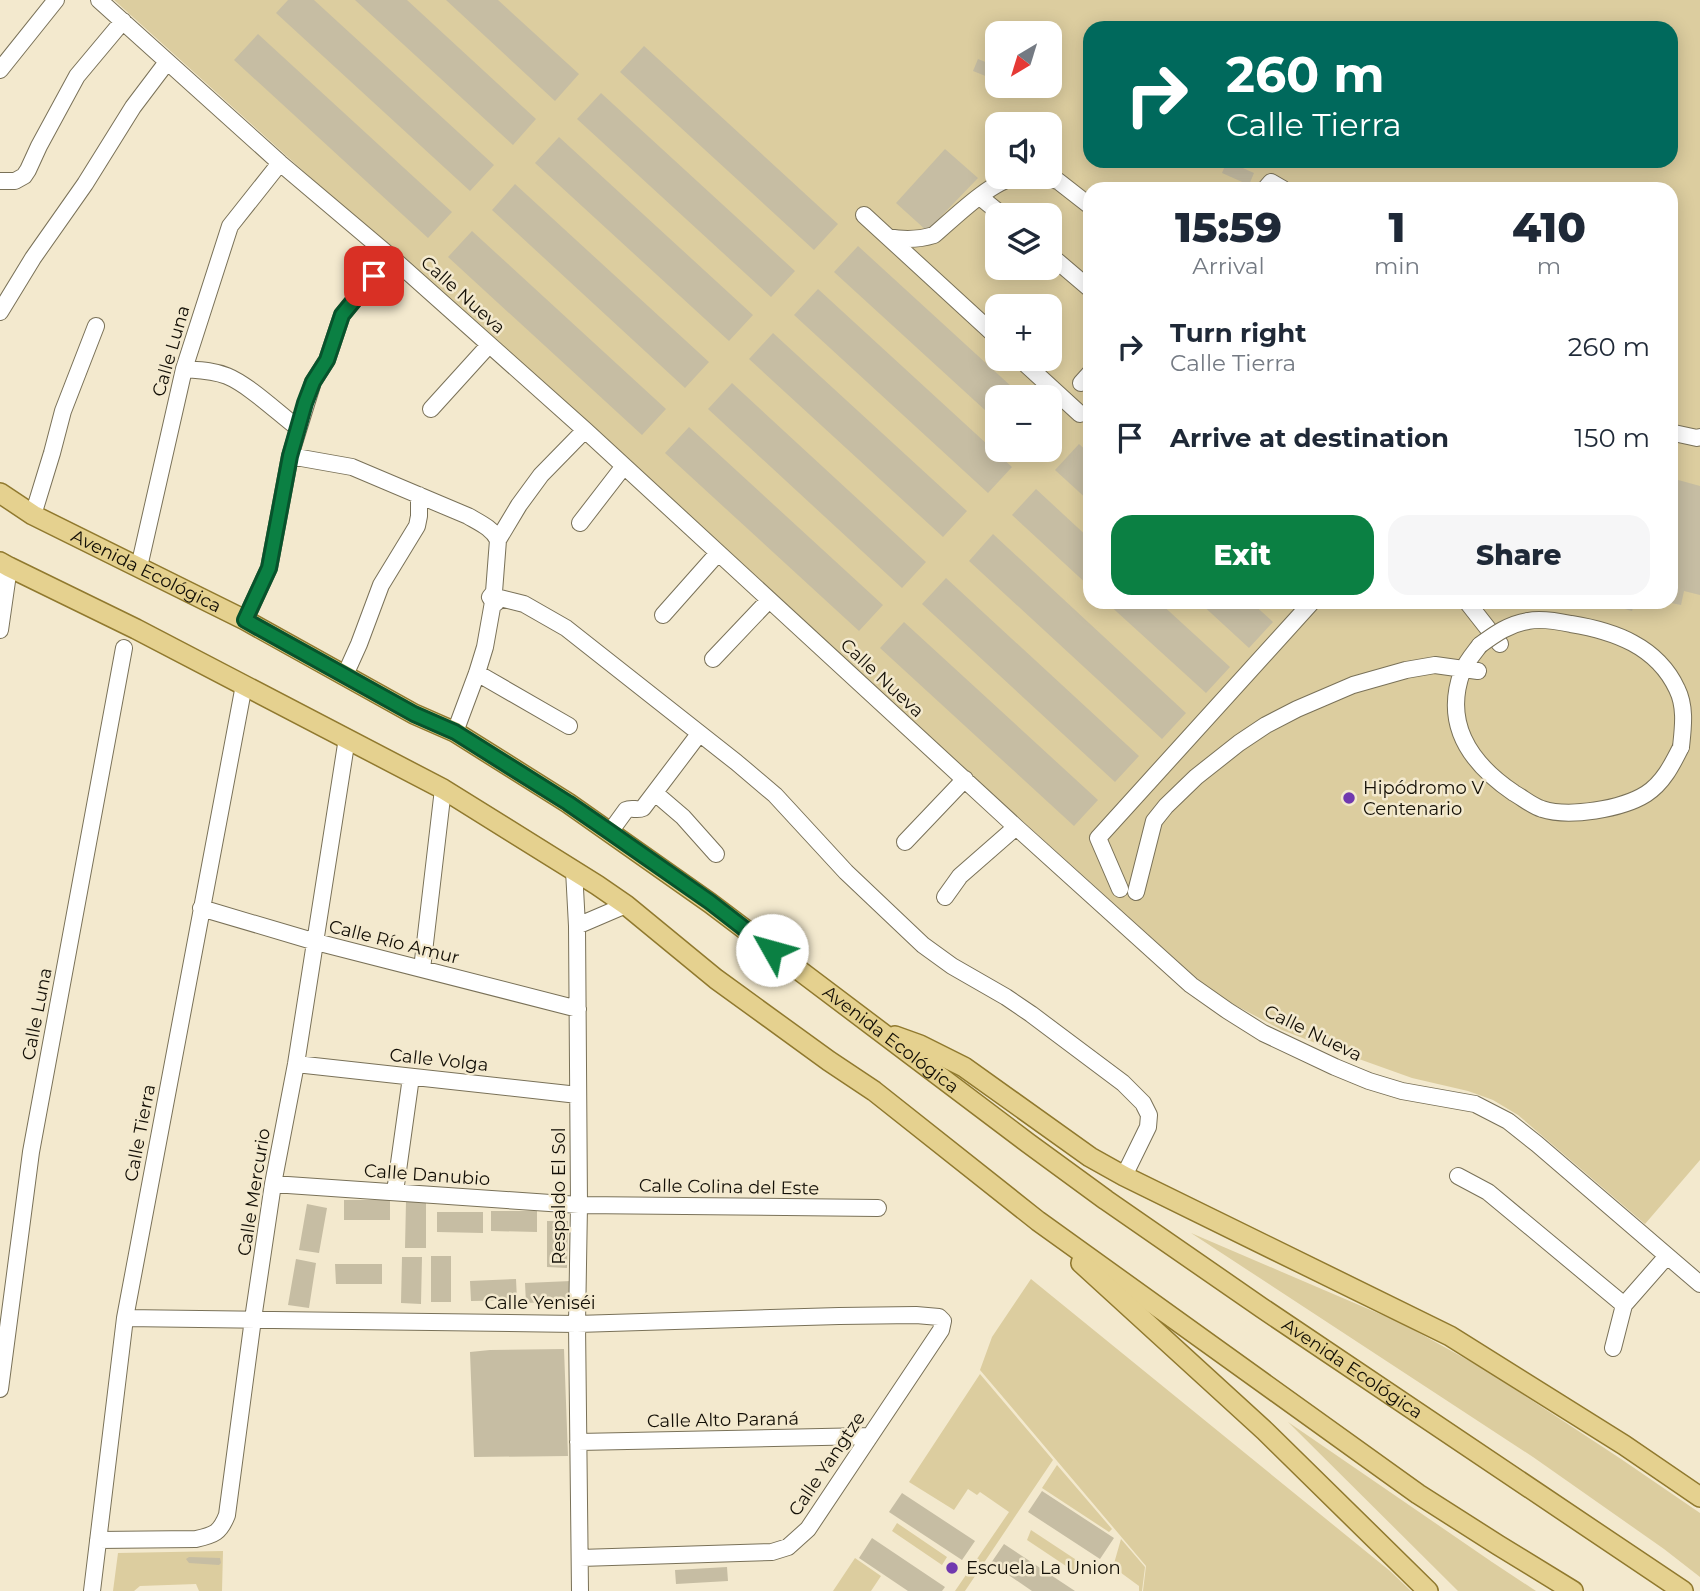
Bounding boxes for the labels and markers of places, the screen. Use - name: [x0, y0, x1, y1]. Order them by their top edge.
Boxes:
- pin: [344, 246, 404, 306]
- place label: Hipódromo V Centenario: [1363, 777, 1485, 820]
- marker: Hipódromo V Centenario: [1341, 790, 1357, 806]
- place label: Escuela La Union: [966, 1557, 1121, 1579]
- marker: Escuela La Union: [944, 1560, 960, 1576]

